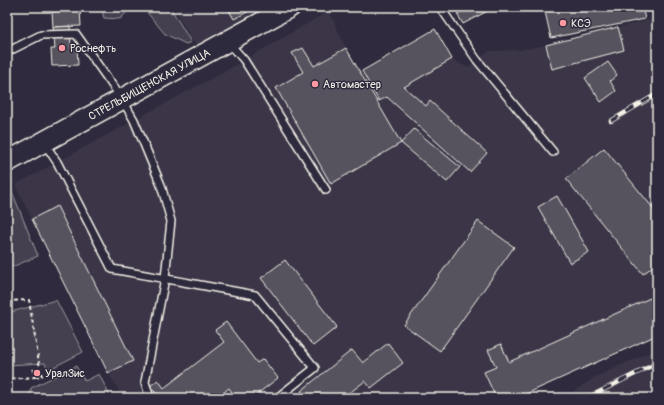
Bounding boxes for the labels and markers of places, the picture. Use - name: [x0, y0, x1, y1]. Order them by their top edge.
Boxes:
- place label: КСЭ: [571, 17, 591, 30]
- marker: КСЭ: [558, 18, 568, 28]
- place label: Роснефть: [70, 42, 116, 55]
- marker: Роснефть: [57, 43, 67, 53]
- place label: Автомастер: [323, 78, 381, 91]
- marker: Автомастер: [310, 79, 320, 89]
- place label: УралЗис: [45, 367, 85, 380]
- marker: УралЗис: [32, 368, 42, 378]

